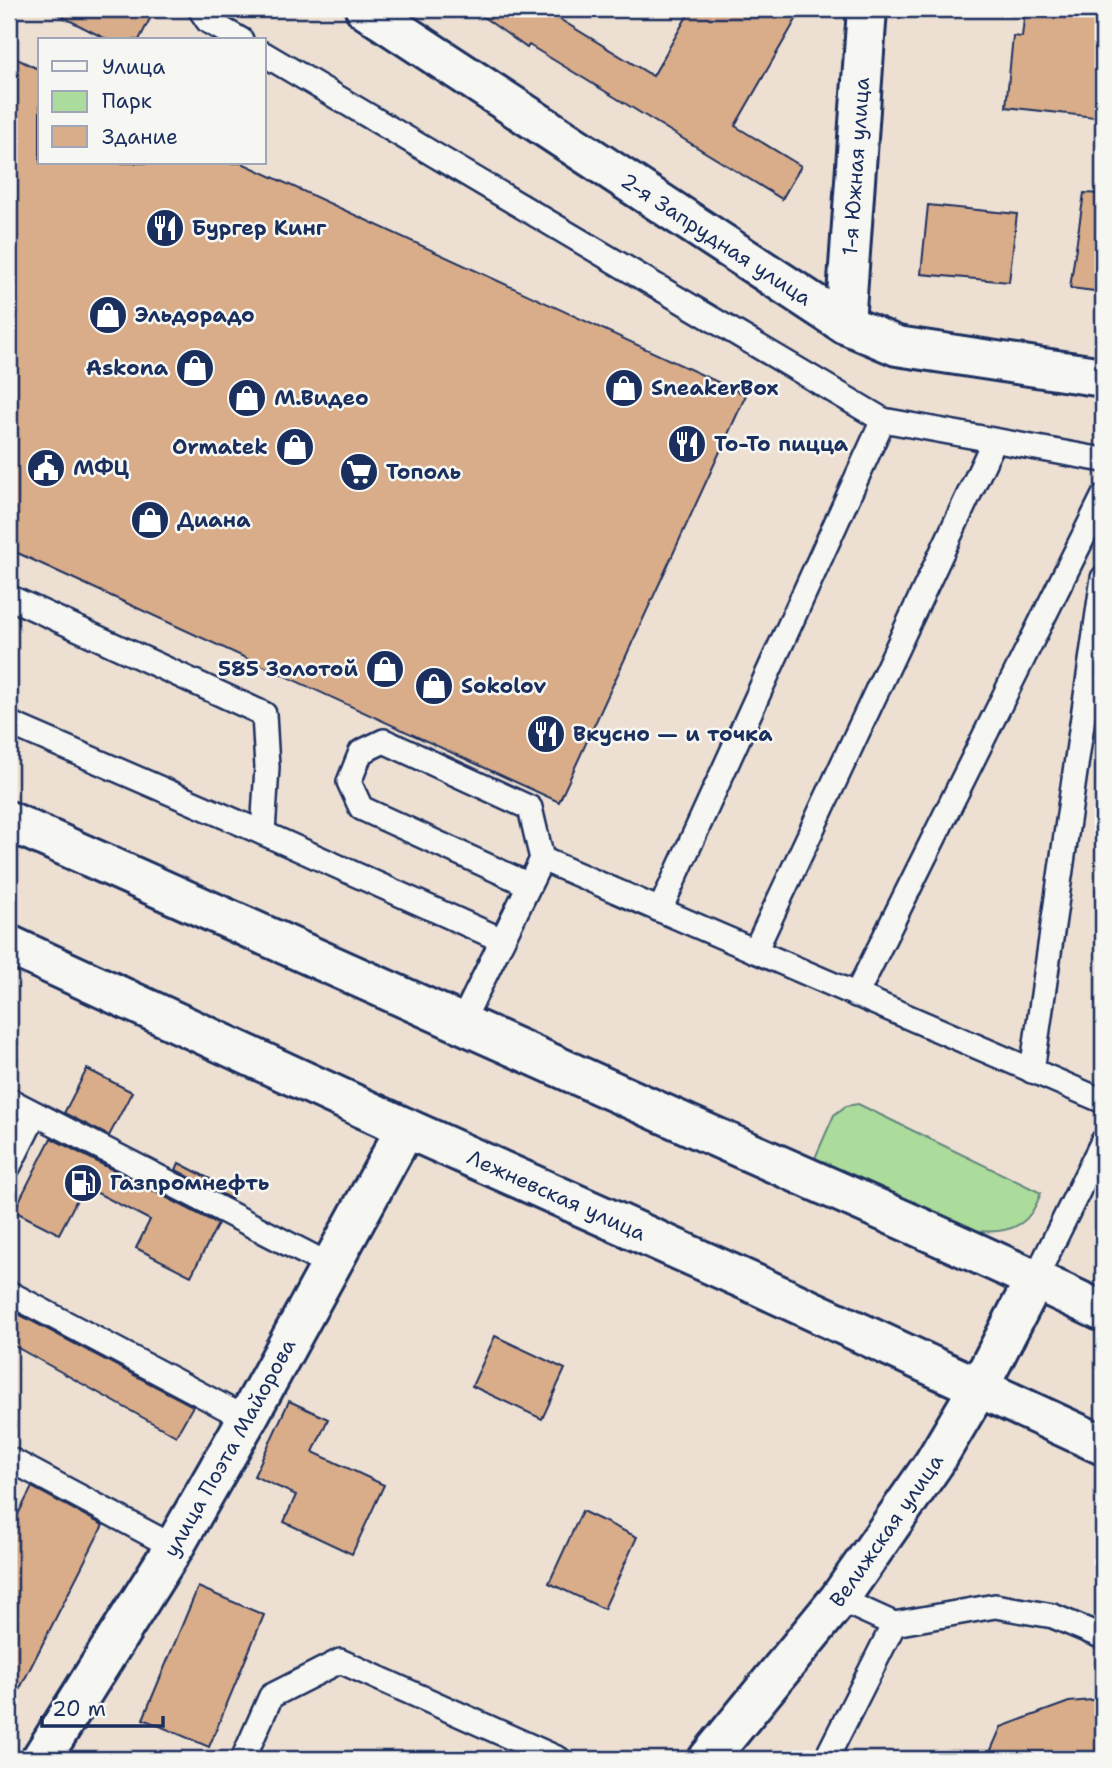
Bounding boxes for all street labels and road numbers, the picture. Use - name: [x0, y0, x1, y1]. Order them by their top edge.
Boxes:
- street label: 1-я Южная улица: [836, 76, 876, 256]
- street label: 2-я Запрудная улица: [615, 167, 817, 312]
- street label: Лежневская улица: [463, 1143, 650, 1247]
- street label: улица Поэта Майорова: [157, 1334, 302, 1562]
- street label: Велижская улица: [824, 1449, 950, 1613]

